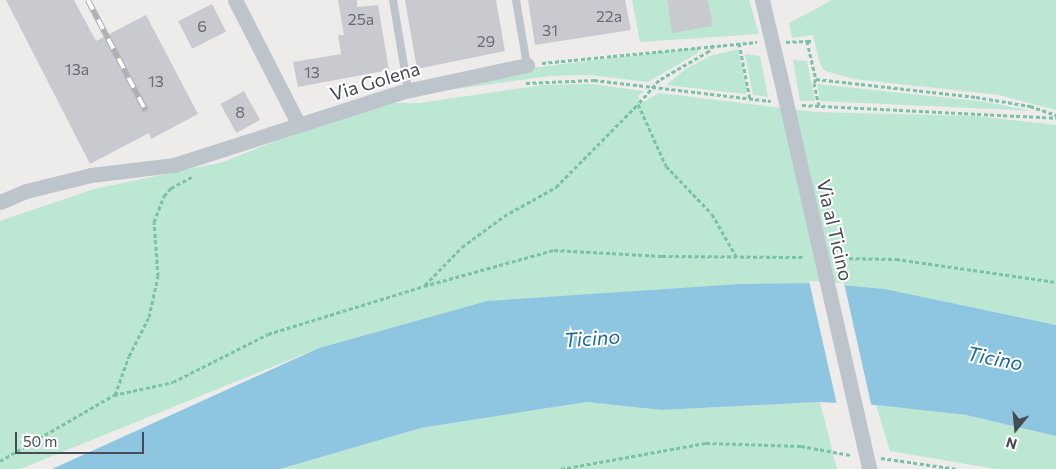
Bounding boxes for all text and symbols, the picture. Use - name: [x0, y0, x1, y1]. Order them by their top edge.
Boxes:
- house number: 22a: [596, 6, 622, 26]
- house number: 25a: [348, 9, 374, 29]
- house number: 6: [197, 16, 207, 36]
- house number: 31: [542, 20, 558, 40]
- house number: 29: [477, 31, 495, 51]
- street label: Via Golena: [327, 57, 423, 105]
- house number: 13a: [65, 59, 89, 79]
- house number: 13: [304, 62, 320, 82]
- house number: 13: [148, 71, 164, 91]
- house number: 8: [235, 102, 245, 122]
- street label: Via al Ticino: [812, 177, 858, 283]
- water label: Ticino: [563, 324, 621, 352]
- water label: Ticino: [965, 341, 1025, 375]
- north arrow: [991, 404, 1041, 454]
- scale bar: [18, 422, 146, 454]
- text: 50 m: [23, 432, 57, 450]
- text: N: [1004, 434, 1019, 453]

